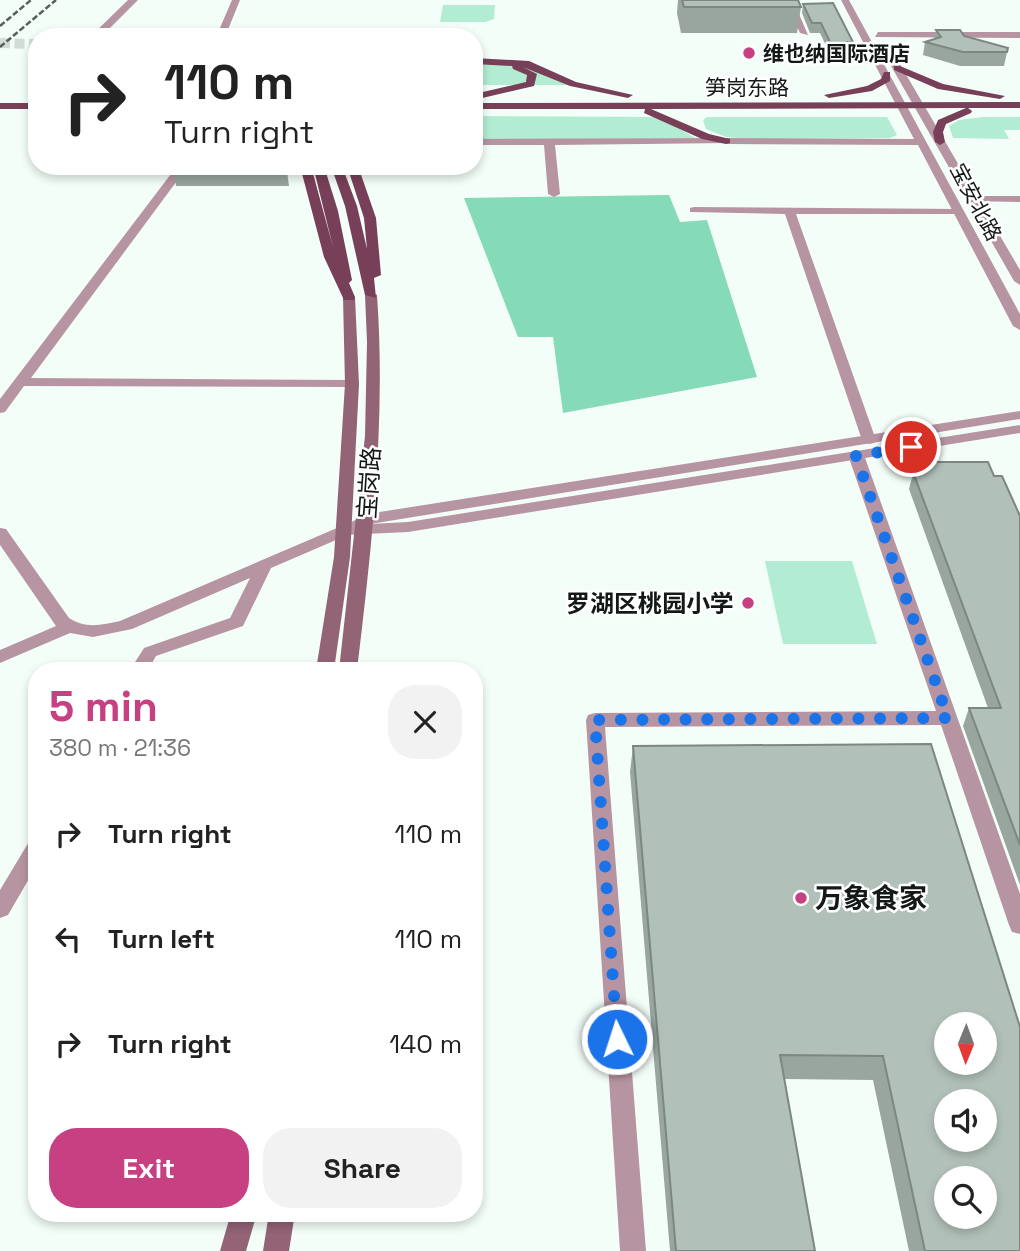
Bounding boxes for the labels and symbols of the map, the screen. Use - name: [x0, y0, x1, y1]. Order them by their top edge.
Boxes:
- place label: 维也纳国际酒店: [763, 40, 910, 67]
- marker: 维也纳国际酒店: [741, 45, 757, 61]
- street label: 笋岗东路: [705, 74, 789, 101]
- street label: 宝安北路: [944, 159, 1008, 245]
- pin: [881, 417, 941, 477]
- street label: 宝岗路: [351, 446, 387, 520]
- place label: 罗湖区桃园小学: [566, 588, 734, 619]
- marker: 罗湖区桃园小学: [740, 595, 756, 611]
- place label: 万象食家: [815, 880, 927, 916]
- marker: 万象食家: [793, 890, 809, 906]
- position arrow: [580, 1002, 654, 1076]
- north arrow: [934, 1012, 998, 1074]

